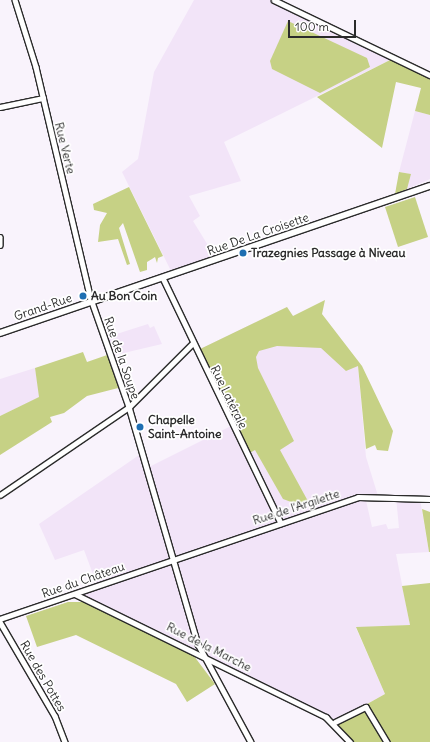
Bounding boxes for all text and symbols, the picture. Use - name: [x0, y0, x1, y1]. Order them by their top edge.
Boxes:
- scale bar: [290, 12, 358, 38]
- text: 100 m: [295, 19, 329, 34]
- street label: Rue Verte: [52, 121, 78, 175]
- street label: Rue De La Croisette: [205, 210, 311, 258]
- place label: Trazegnies Passage à Niveau: [251, 246, 405, 260]
- marker: Trazegnies Passage à Niveau: [238, 248, 248, 258]
- place label: Au Bon Coin: [91, 289, 157, 303]
- street label: Grand-Rue: [12, 290, 74, 324]
- marker: Au Bon Coin: [78, 291, 88, 301]
- street label: Rue de la Soupe: [101, 315, 143, 401]
- street label: Rue Latérale: [208, 363, 250, 431]
- place label: Chapelle Saint-Antoine: [148, 413, 221, 441]
- marker: Chapelle Saint-Antoine: [135, 422, 145, 432]
- street label: Rue de l'Argilette: [251, 486, 341, 528]
- street label: Rue du Château: [40, 559, 126, 601]
- street label: Rue de la Marche: [164, 619, 254, 675]
- street label: Rue des Pottes: [17, 638, 69, 714]

